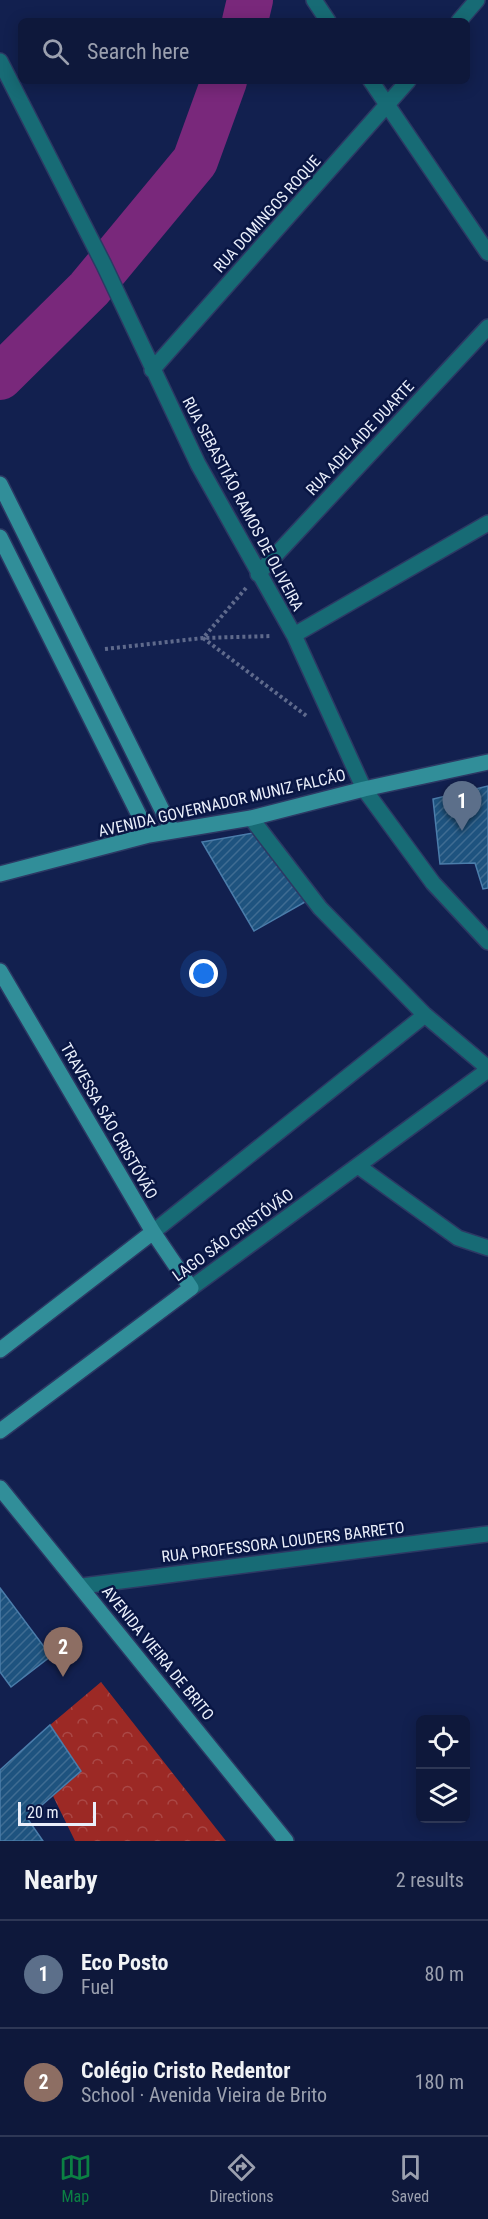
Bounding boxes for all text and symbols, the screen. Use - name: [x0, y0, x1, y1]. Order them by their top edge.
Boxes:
- search box: [18, 18, 470, 84]
- icon: search: [39, 35, 72, 68]
- text: Search here: [87, 39, 189, 64]
- street label: RUA DOMINGOS ROQUE: [210, 152, 324, 276]
- street label: RUA ADELAIDE DUARTE: [302, 377, 418, 499]
- street label: RUA SEBASTIÃO RAMOS DE OLIVEIRA: [178, 393, 309, 614]
- street label: AVENIDA GOVERNADOR MUNIZ FALCÃO: [96, 764, 348, 841]
- pin: 1: [442, 782, 482, 831]
- your location: [189, 959, 218, 988]
- street label: TRAVESSA SÃO CRISTÓVÃO: [57, 1039, 162, 1202]
- street label: LAGO SÃO CRISTÓVÃO: [168, 1184, 297, 1285]
- street label: RUA PROFESSORA LOUDERS BARRETO: [161, 1518, 405, 1566]
- street label: AVENIDA VIEIRA DE BRITO: [98, 1582, 218, 1724]
- pin: 2: [44, 1628, 82, 1677]
- map controls: [416, 1715, 470, 1823]
- button: locate: [416, 1715, 470, 1769]
- button: layers: [416, 1769, 470, 1823]
- scale bar: [18, 1799, 96, 1826]
- text: 20 m: [27, 1803, 59, 1822]
- text: Nearby: [24, 1865, 98, 1895]
- text: 2 results: [396, 1868, 464, 1892]
- text: Eco Posto: [81, 1950, 168, 1975]
- text: 1: [38, 1962, 49, 1986]
- text: 80 m: [425, 1962, 464, 1986]
- text: Fuel: [81, 1975, 114, 1999]
- text: Colégio Cristo Redentor: [81, 2058, 291, 2083]
- text: 2: [38, 2070, 49, 2094]
- text: 180 m: [415, 2070, 464, 2094]
- text: School · Avenida Vieira de Brito: [81, 2083, 327, 2107]
- tab: Map: [59, 2151, 92, 2206]
- tab: Directions: [210, 2151, 273, 2206]
- tab: Saved: [391, 2151, 429, 2206]

